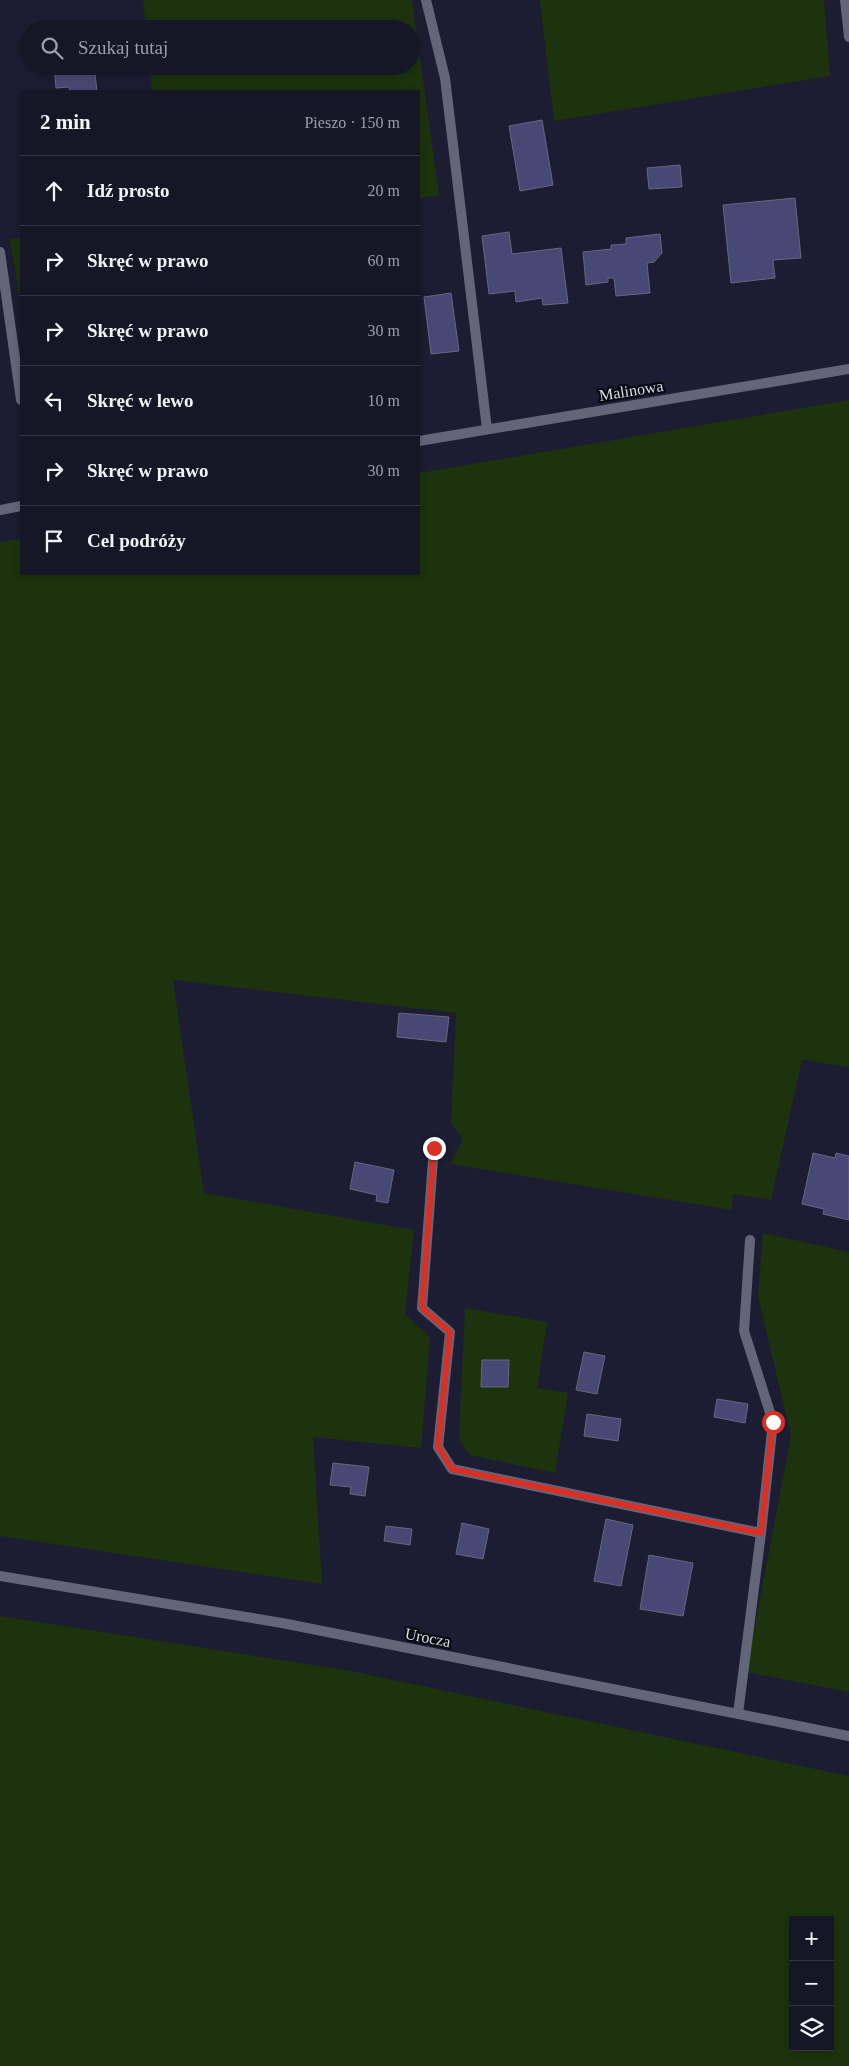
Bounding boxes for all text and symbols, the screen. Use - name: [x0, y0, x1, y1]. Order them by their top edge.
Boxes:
- search box: [20, 20, 420, 75]
- icon: search: [38, 34, 66, 62]
- text: Szukaj tutaj: [78, 37, 168, 58]
- text: 2 min: [40, 110, 91, 134]
- text: Pieszo · 150 m: [304, 114, 400, 131]
- icon: ahead: [40, 177, 68, 205]
- text: Idź prosto: [87, 180, 170, 201]
- text: 20 m: [368, 182, 400, 199]
- icon: right: [40, 247, 68, 275]
- text: Skręć w prawo: [87, 250, 208, 271]
- text: 60 m: [368, 252, 400, 269]
- icon: right: [40, 317, 68, 345]
- text: Skręć w prawo: [87, 320, 208, 341]
- text: 30 m: [368, 322, 400, 339]
- street label: Malinowa: [598, 377, 664, 404]
- icon: left: [40, 387, 68, 415]
- text: Skręć w lewo: [87, 390, 194, 411]
- text: 10 m: [368, 392, 400, 409]
- icon: right: [40, 457, 68, 485]
- text: Skręć w prawo: [87, 460, 208, 481]
- text: 30 m: [368, 462, 400, 479]
- icon: arrive: [40, 527, 68, 555]
- text: Cel podróży: [87, 530, 186, 551]
- route end: [423, 1137, 446, 1160]
- route start: [762, 1411, 785, 1434]
- street label: Urocza: [404, 1625, 452, 1650]
- map controls: [789, 1916, 834, 2051]
- button: +: [789, 1916, 834, 1961]
- button: −: [789, 1961, 834, 2006]
- button: layers: [789, 2006, 834, 2051]

